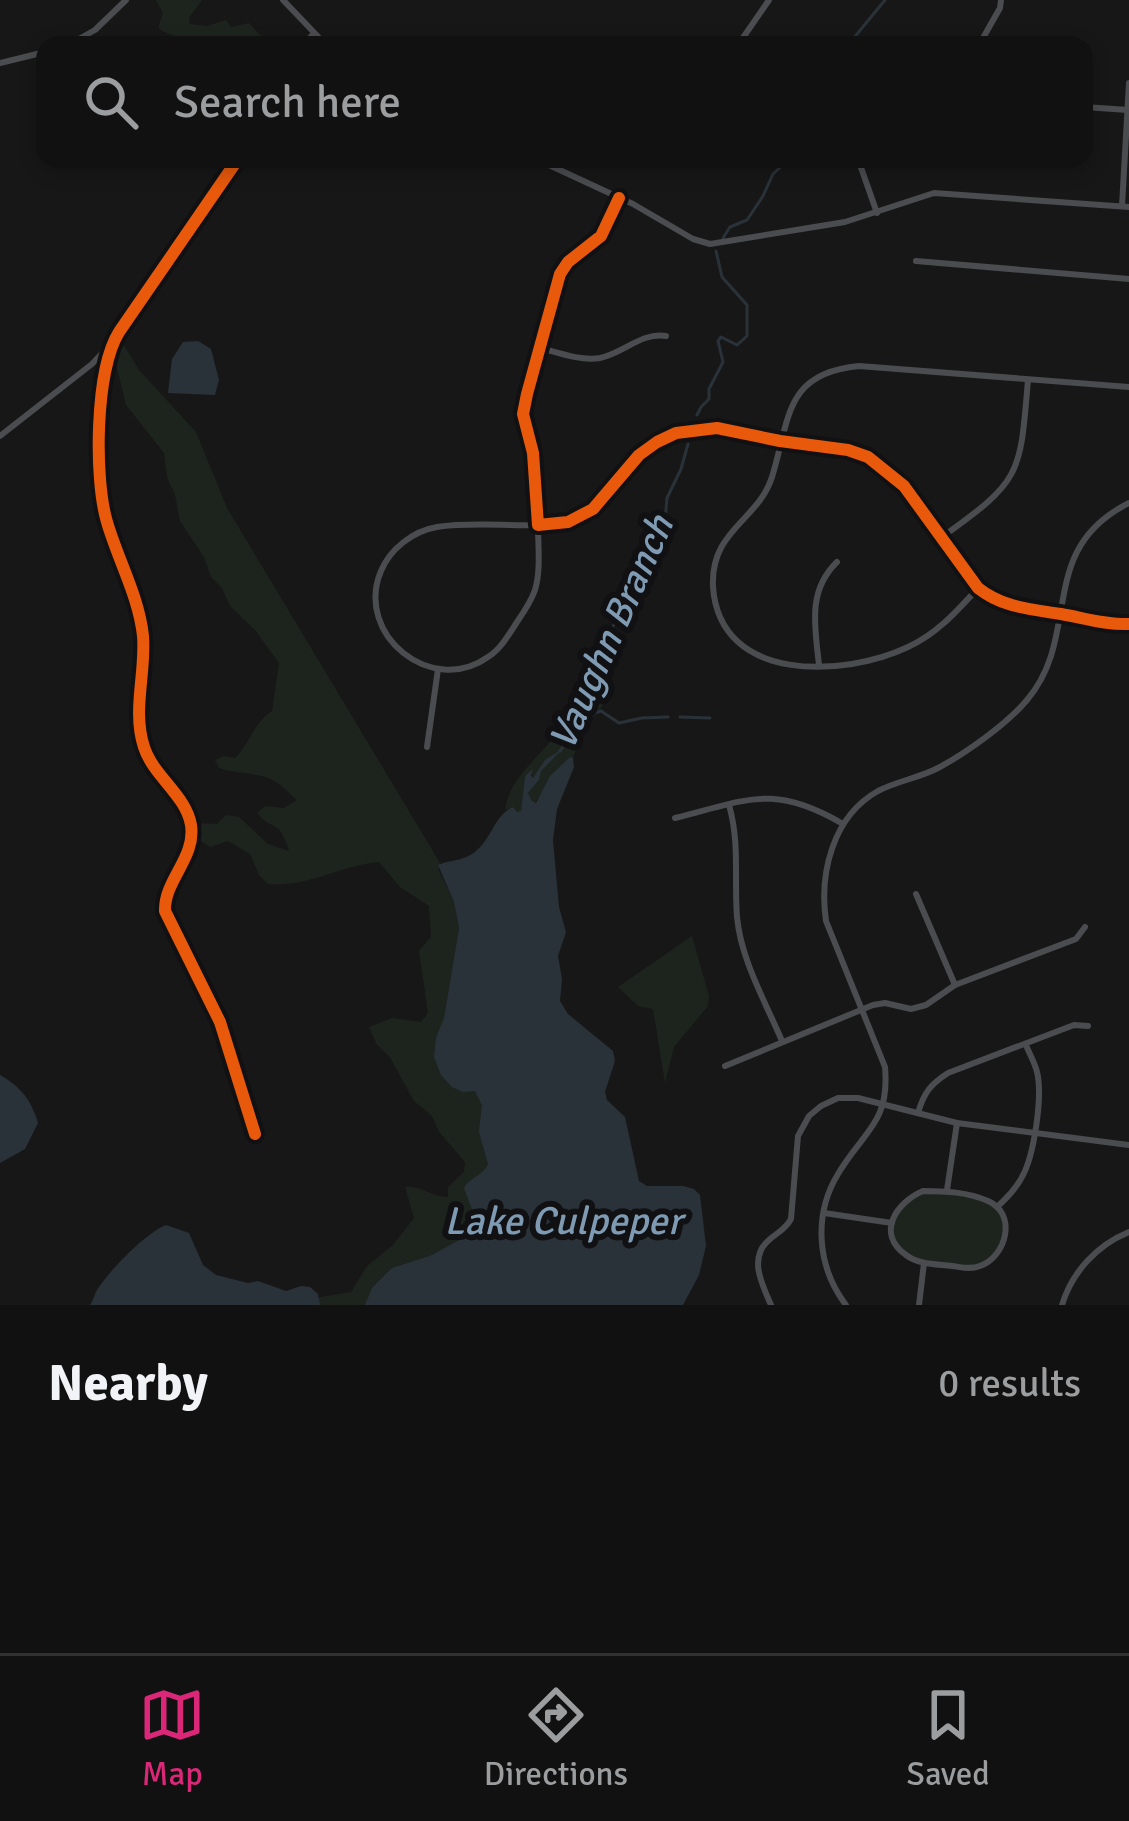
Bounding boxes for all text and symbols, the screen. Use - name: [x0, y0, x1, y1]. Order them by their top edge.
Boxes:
- search box: [36, 36, 1093, 168]
- icon: search: [78, 69, 144, 135]
- text: Search here: [174, 75, 401, 130]
- water label: Vaughn Branch: [538, 506, 685, 757]
- water label: Lake Culpeper: [444, 1197, 686, 1245]
- text: Nearby: [48, 1352, 208, 1415]
- text: 0 results: [938, 1359, 1081, 1407]
- tab: Map: [139, 1682, 205, 1795]
- tab: Directions: [484, 1682, 628, 1795]
- tab: Saved: [907, 1682, 990, 1795]

